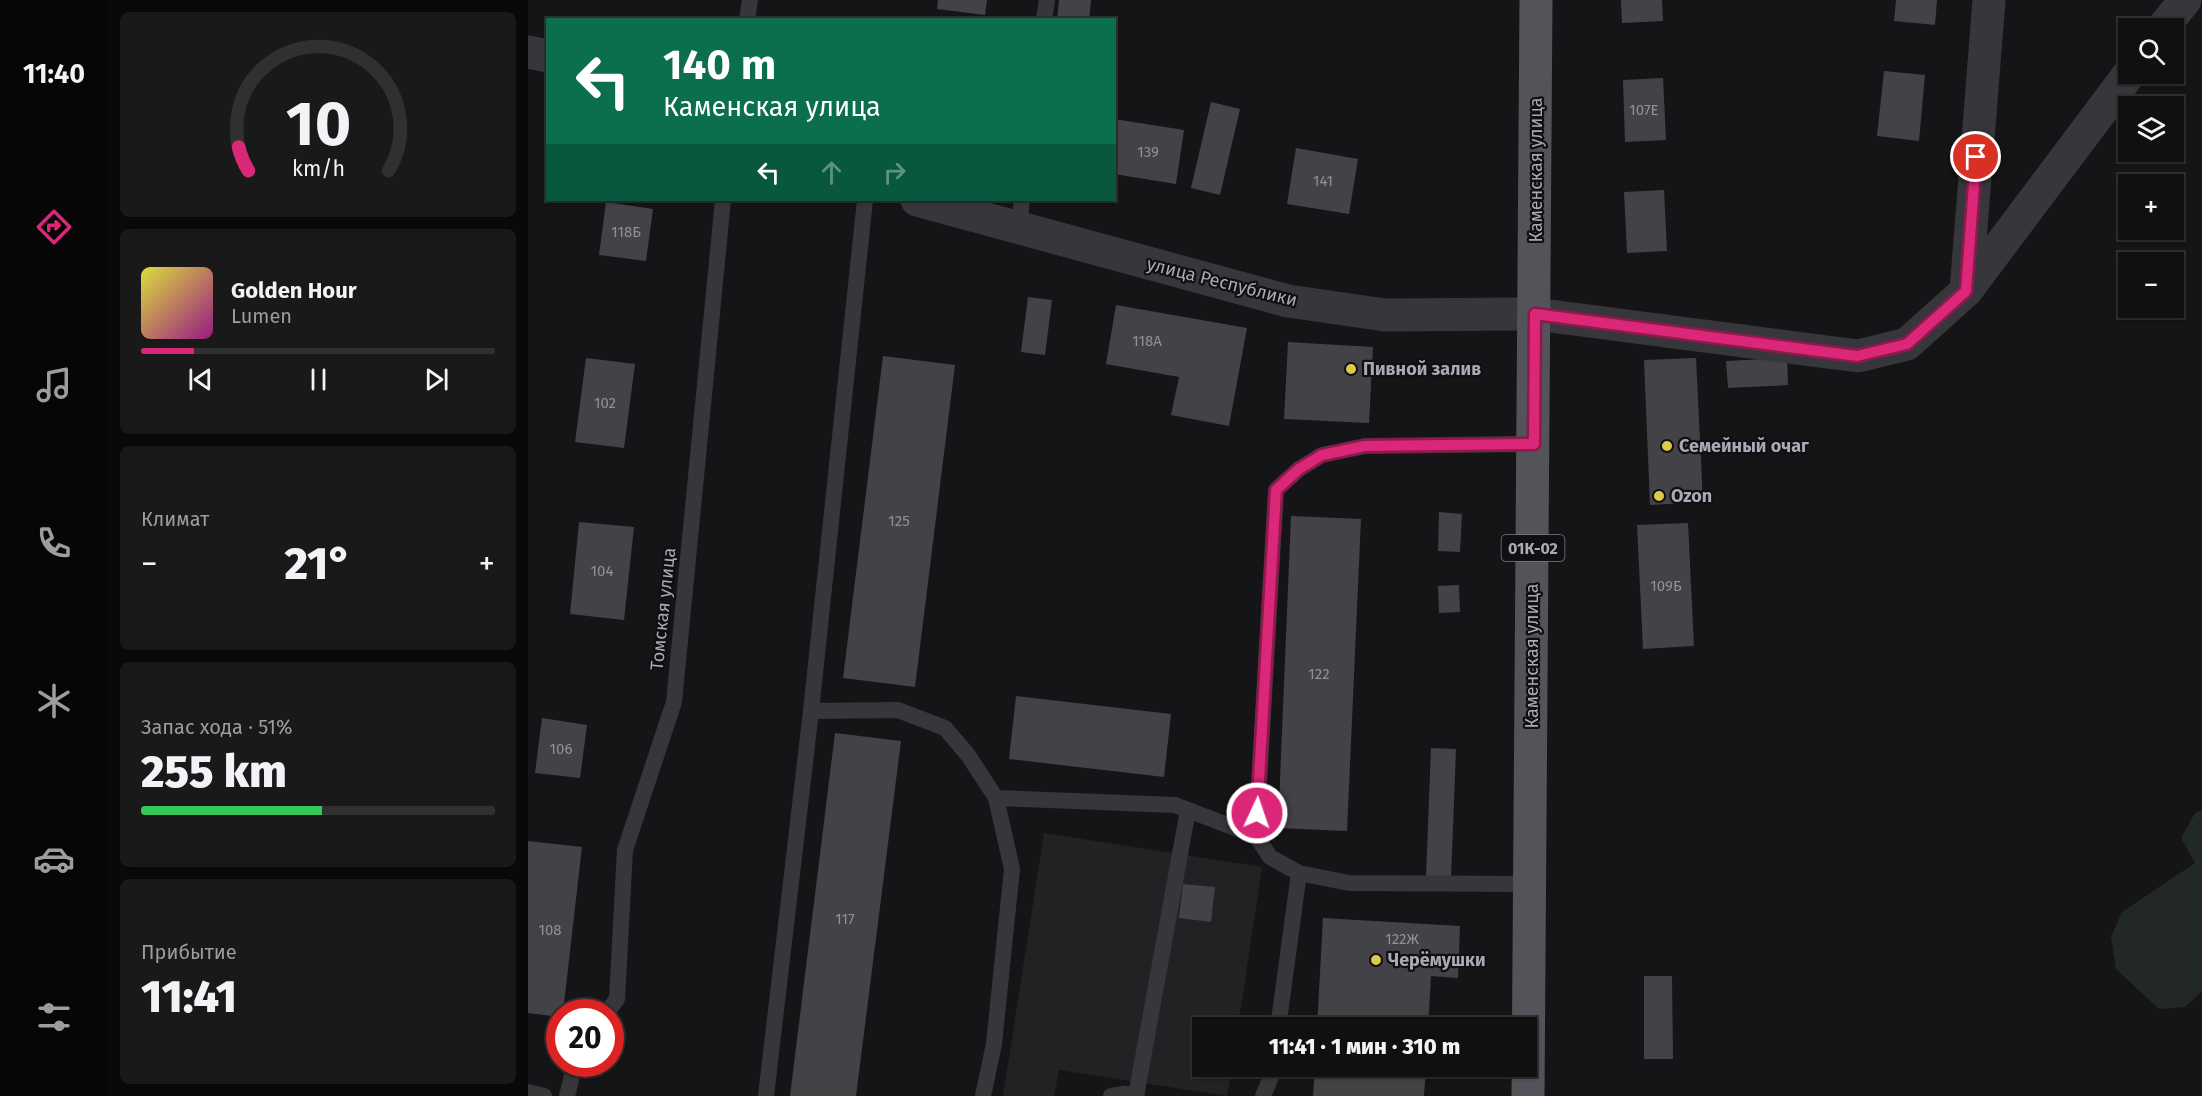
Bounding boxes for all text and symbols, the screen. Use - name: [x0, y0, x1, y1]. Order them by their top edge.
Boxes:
- map controls: [2118, 18, 2184, 318]
- button: search: [2118, 18, 2184, 84]
- text: 140 m: [663, 40, 776, 90]
- icon: left: [564, 42, 642, 120]
- text: 11:40: [23, 58, 85, 90]
- text: 10: [285, 88, 351, 163]
- text: Каменская улица: [663, 91, 881, 123]
- button: layers: [2118, 96, 2184, 162]
- street label: Каменская улица: [1525, 97, 1547, 243]
- house number: 107Е: [1629, 101, 1659, 119]
- pin: [1950, 131, 2001, 182]
- icon: arrive: [1959, 140, 1992, 173]
- house number: 139: [1137, 143, 1159, 161]
- icon: left: [752, 156, 785, 189]
- icon: ahead: [815, 156, 848, 189]
- icon: right: [878, 156, 911, 189]
- text: km/h: [291, 157, 345, 183]
- house number: 141: [1313, 172, 1333, 190]
- button: +: [2118, 174, 2184, 240]
- icon: directions: [33, 206, 75, 248]
- house number: 118Б: [611, 223, 641, 241]
- button: −: [2118, 252, 2184, 318]
- street label: улица Республики: [1144, 253, 1300, 311]
- text: Golden Hour: [231, 277, 357, 304]
- text: Lumen: [231, 304, 292, 328]
- house number: 118А: [1132, 332, 1162, 350]
- place label: Пивной залив: [1363, 358, 1481, 380]
- marker: Пивной залив: [1344, 362, 1358, 376]
- icon: previous: [184, 363, 217, 396]
- icon: pause: [302, 363, 335, 396]
- icon: next: [420, 363, 453, 396]
- icon: music: [33, 364, 75, 406]
- house number: 102: [594, 394, 616, 412]
- place label: Семейный очаг: [1679, 435, 1809, 457]
- marker: Семейный очаг: [1660, 439, 1674, 453]
- place label: Ozon: [1671, 485, 1712, 507]
- marker: Ozon: [1652, 489, 1666, 503]
- text: Климат: [141, 507, 209, 531]
- house number: 125: [888, 512, 910, 530]
- icon: phone: [33, 522, 75, 564]
- road number: 01К-02: [1502, 535, 1564, 561]
- text: 21°: [284, 537, 352, 591]
- text: −: [141, 544, 158, 584]
- text: +: [479, 544, 495, 584]
- street label: Томская улица: [646, 547, 680, 671]
- house number: 104: [591, 562, 613, 580]
- house number: 109Б: [1650, 577, 1682, 595]
- street label: Каменская улица: [1521, 583, 1543, 729]
- house number: 122: [1308, 665, 1330, 683]
- icon: climate: [33, 680, 75, 722]
- text: Запас хода · 51%: [141, 715, 292, 739]
- house number: 106: [550, 740, 572, 758]
- text: 255 km: [141, 745, 287, 799]
- position arrow: [1225, 781, 1289, 845]
- icon: car: [33, 838, 75, 880]
- house number: 117: [835, 910, 855, 928]
- house number: 108: [538, 921, 562, 939]
- house number: 122Ж: [1385, 930, 1420, 948]
- text: Прибытие: [141, 940, 237, 964]
- place label: Черёмушки: [1388, 949, 1486, 971]
- marker: Черёмушки: [1369, 953, 1383, 967]
- text: 11:41: [141, 970, 237, 1024]
- icon: filters: [33, 996, 75, 1038]
- speed limit sign: 20: [546, 999, 624, 1077]
- text: 11:41 · 1 мин · 310 m: [1269, 1033, 1460, 1060]

